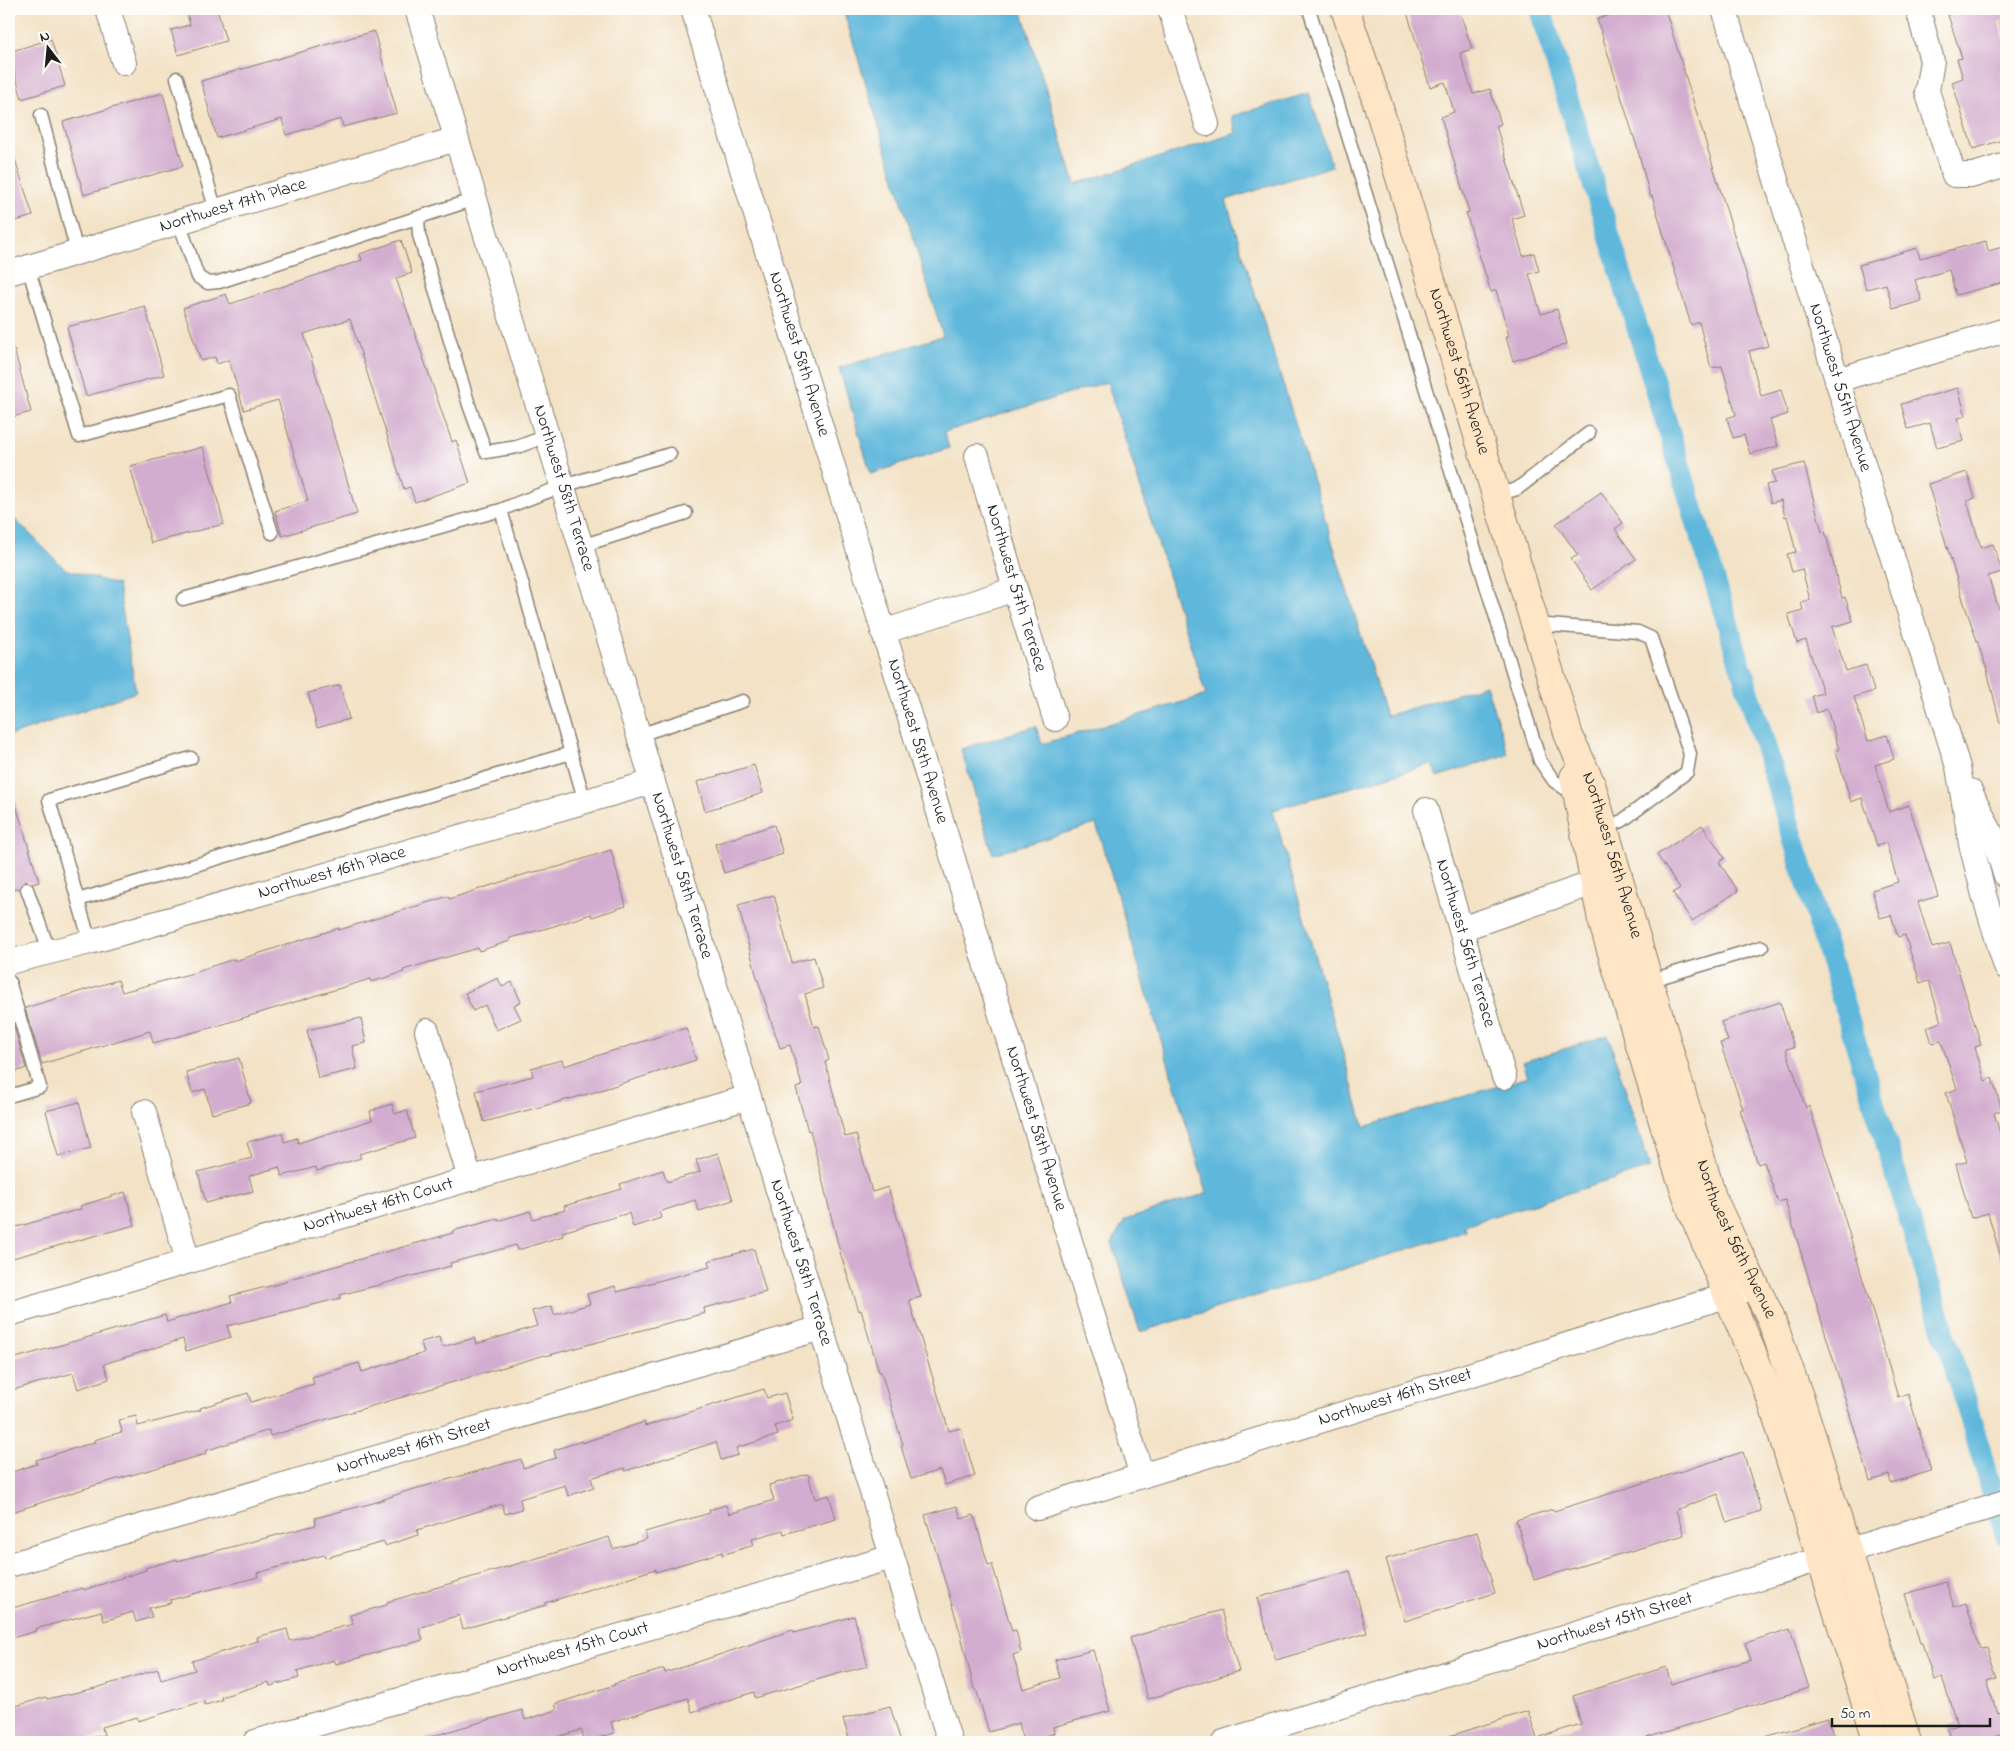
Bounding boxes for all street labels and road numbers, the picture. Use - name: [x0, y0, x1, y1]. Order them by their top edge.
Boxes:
- street label: Northwest 17th Place: [157, 171, 310, 240]
- street label: Northwest 58th Avenue: [761, 268, 836, 441]
- street label: Northwest 56th Avenue: [1421, 285, 1496, 459]
- street label: Northwest 55th Avenue: [1801, 300, 1878, 476]
- street label: Northwest 58th Terrace: [526, 402, 601, 576]
- street label: Northwest 57th Terrace: [979, 502, 1053, 676]
- street label: Northwest 58th Avenue: [880, 656, 955, 828]
- street label: Northwest 56th Avenue: [1574, 768, 1649, 943]
- street label: Northwest 58th Terrace: [644, 789, 719, 963]
- street label: Northwest 16th Place: [255, 840, 410, 907]
- street label: Northwest 56th Terrace: [1428, 856, 1502, 1032]
- street label: Northwest 58th Avenue: [998, 1043, 1073, 1215]
- street label: Northwest 56th Avenue: [1689, 1157, 1783, 1324]
- street label: Northwest 16th Court: [300, 1171, 457, 1240]
- street label: Northwest 58th Terrace: [762, 1176, 839, 1350]
- street label: Northwest 16th Street: [1315, 1362, 1475, 1434]
- street label: Northwest 16th Street: [334, 1412, 494, 1482]
- street label: Northwest 15th Street: [1534, 1586, 1696, 1658]
- street label: Northwest 15th Court: [494, 1615, 652, 1684]

